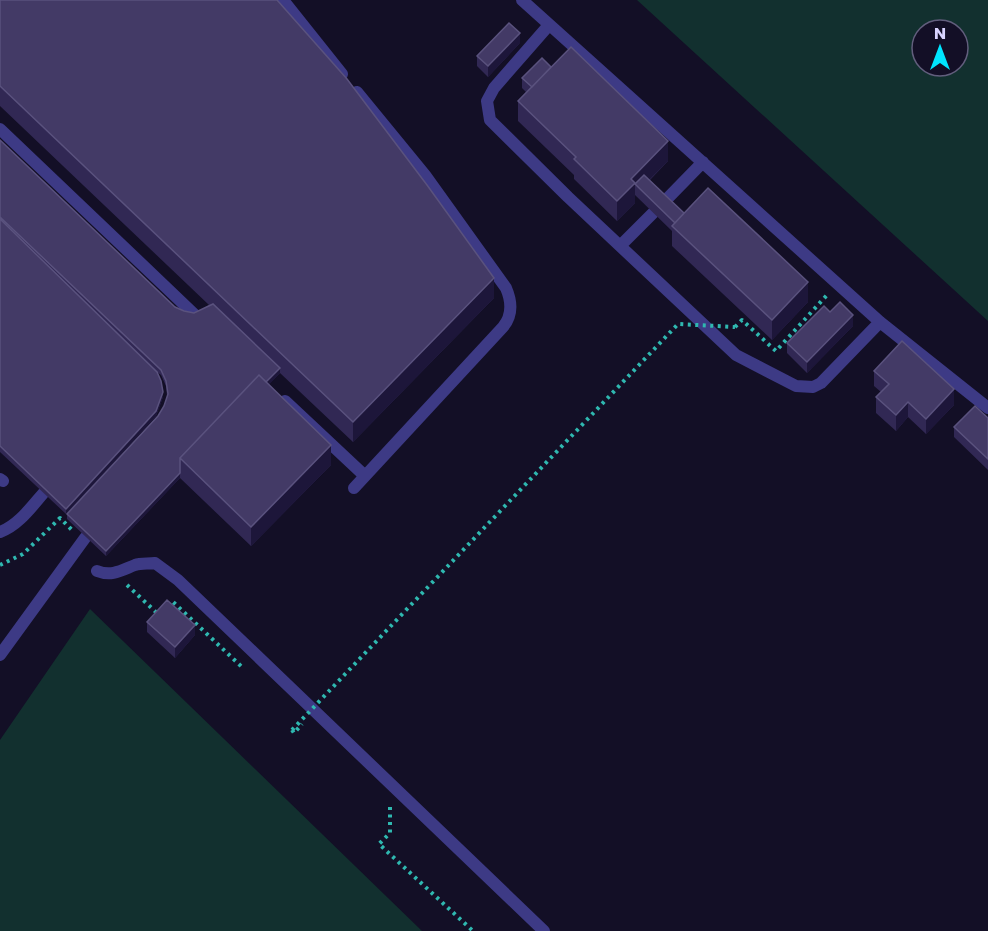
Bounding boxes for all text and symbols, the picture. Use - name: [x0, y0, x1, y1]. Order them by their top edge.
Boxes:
- north arrow: [910, 18, 970, 78]
- text: N: [934, 22, 946, 45]

